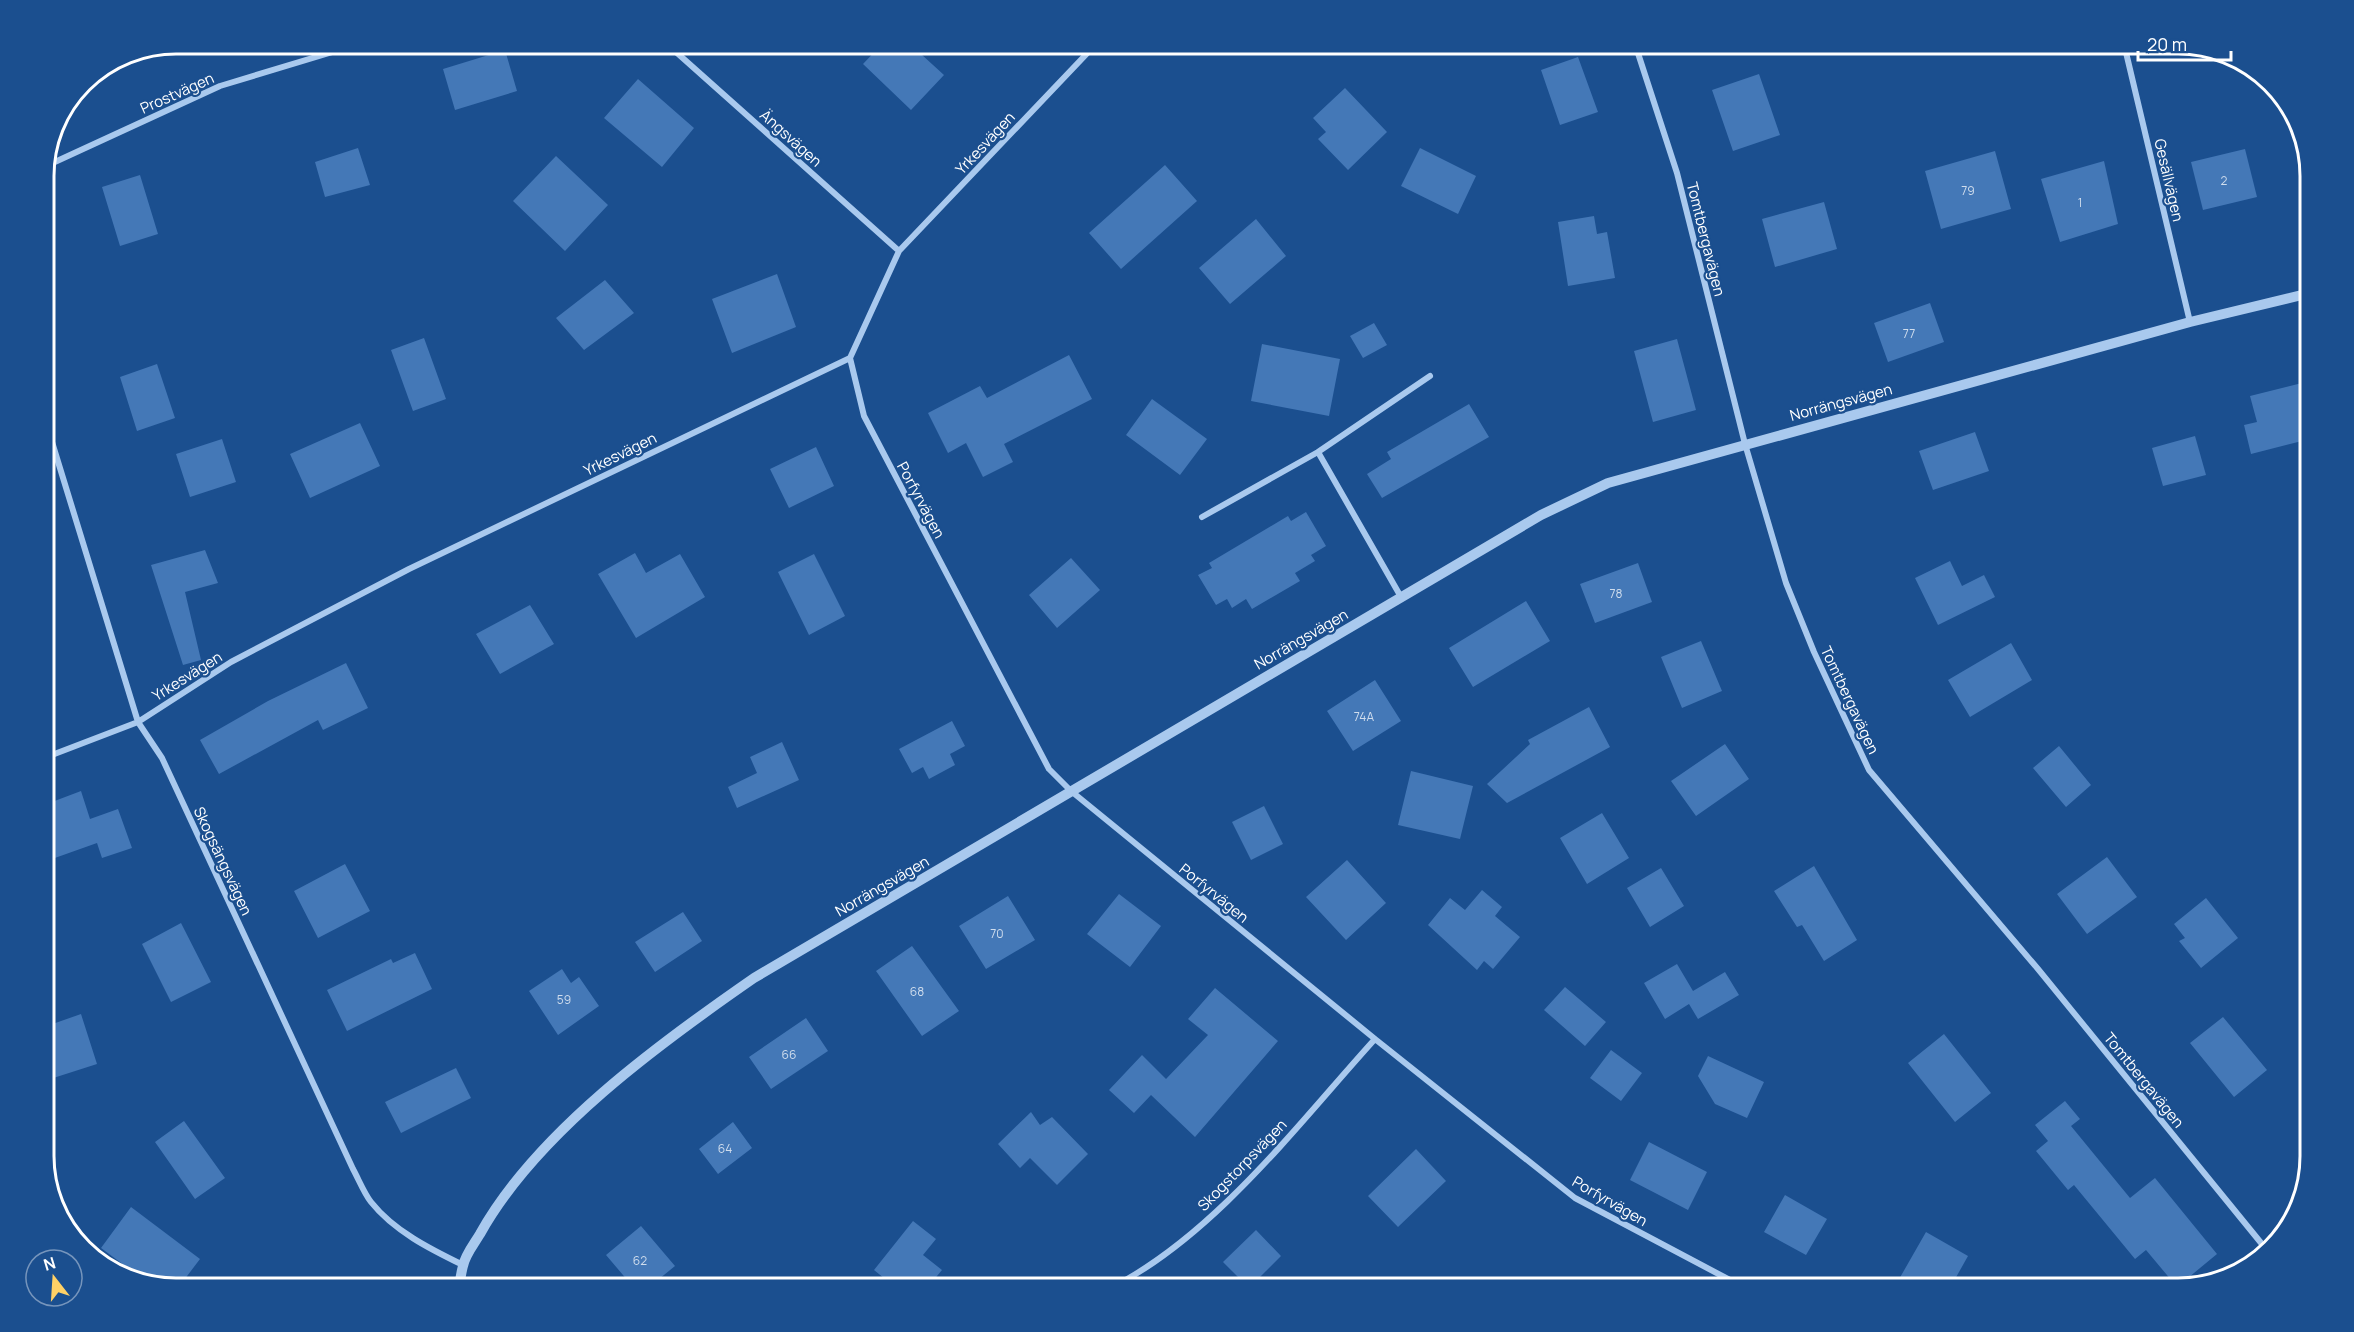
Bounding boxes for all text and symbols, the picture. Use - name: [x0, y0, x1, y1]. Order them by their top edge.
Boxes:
- scale bar: [2138, 24, 2231, 62]
- text: 20 m: [2147, 32, 2187, 56]
- street label: Prostvägen: [137, 67, 217, 119]
- street label: Ängsvägen: [755, 105, 827, 172]
- street label: Yrkesvägen: [951, 107, 1020, 179]
- street label: Gesällvägen: [2149, 137, 2189, 224]
- house number: 2: [2221, 172, 2228, 189]
- street label: Tomtbergavägen: [1682, 180, 1730, 298]
- house number: 79: [1961, 182, 1975, 199]
- house number: 1: [2078, 194, 2082, 211]
- house number: 77: [1903, 325, 1915, 342]
- street label: Norrängsvägen: [1787, 378, 1895, 426]
- street label: Yrkesvägen: [580, 427, 660, 481]
- street label: Porfyrvägen: [892, 458, 950, 542]
- house number: 78: [1610, 585, 1623, 602]
- street label: Norrängsvägen: [1250, 604, 1352, 674]
- street label: Tomtbergavägen: [1816, 643, 1884, 757]
- street label: Yrkesvägen: [148, 646, 226, 706]
- house number: 74A: [1354, 708, 1375, 725]
- street label: Skogsängsvägen: [189, 803, 257, 919]
- street label: Norrängsvägen: [831, 851, 933, 921]
- street label: Porfyrvägen: [1175, 858, 1253, 928]
- house number: 70: [990, 925, 1004, 942]
- house number: 68: [910, 983, 924, 1000]
- house number: 59: [557, 991, 571, 1008]
- street label: Tomtbergavägen: [2099, 1028, 2189, 1132]
- house number: 66: [782, 1046, 796, 1063]
- street label: Skogstorpsvägen: [1193, 1114, 1291, 1216]
- house number: 64: [718, 1140, 732, 1157]
- street label: Porfyrvägen: [1568, 1171, 1652, 1231]
- north arrow: [24, 1248, 84, 1308]
- text: N: [41, 1251, 58, 1276]
- house number: 62: [633, 1252, 647, 1269]

